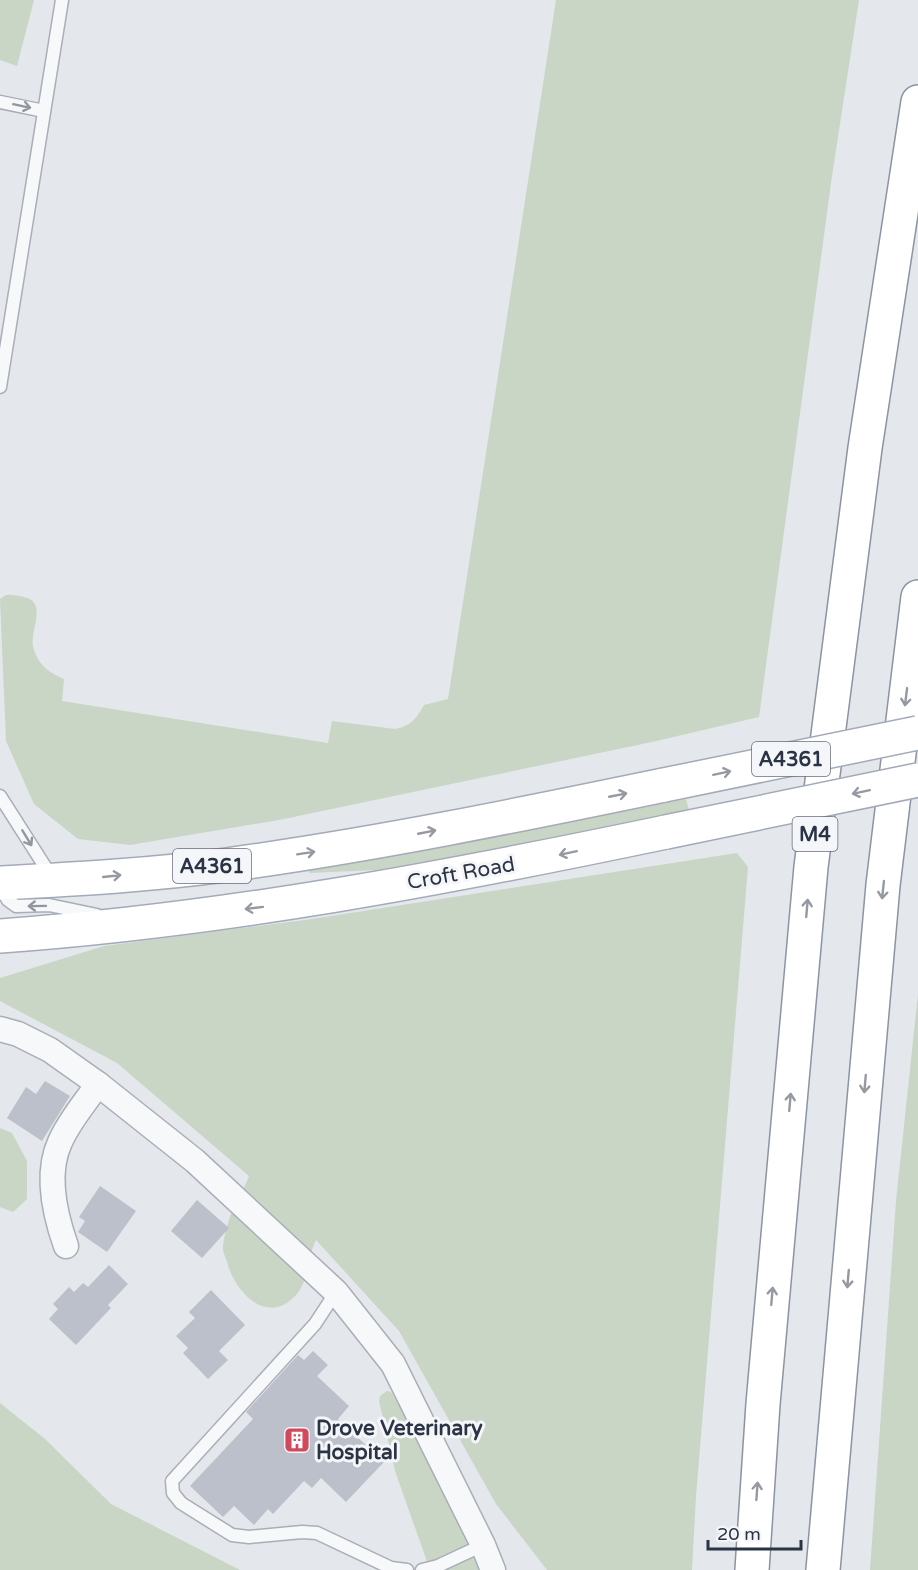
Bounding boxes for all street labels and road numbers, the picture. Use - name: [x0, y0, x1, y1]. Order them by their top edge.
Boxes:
- road number: A4361: [752, 742, 830, 776]
- road number: M4: [792, 817, 838, 851]
- road number: A4361: [173, 849, 251, 883]
- street label: Croft Road: [405, 852, 517, 895]

